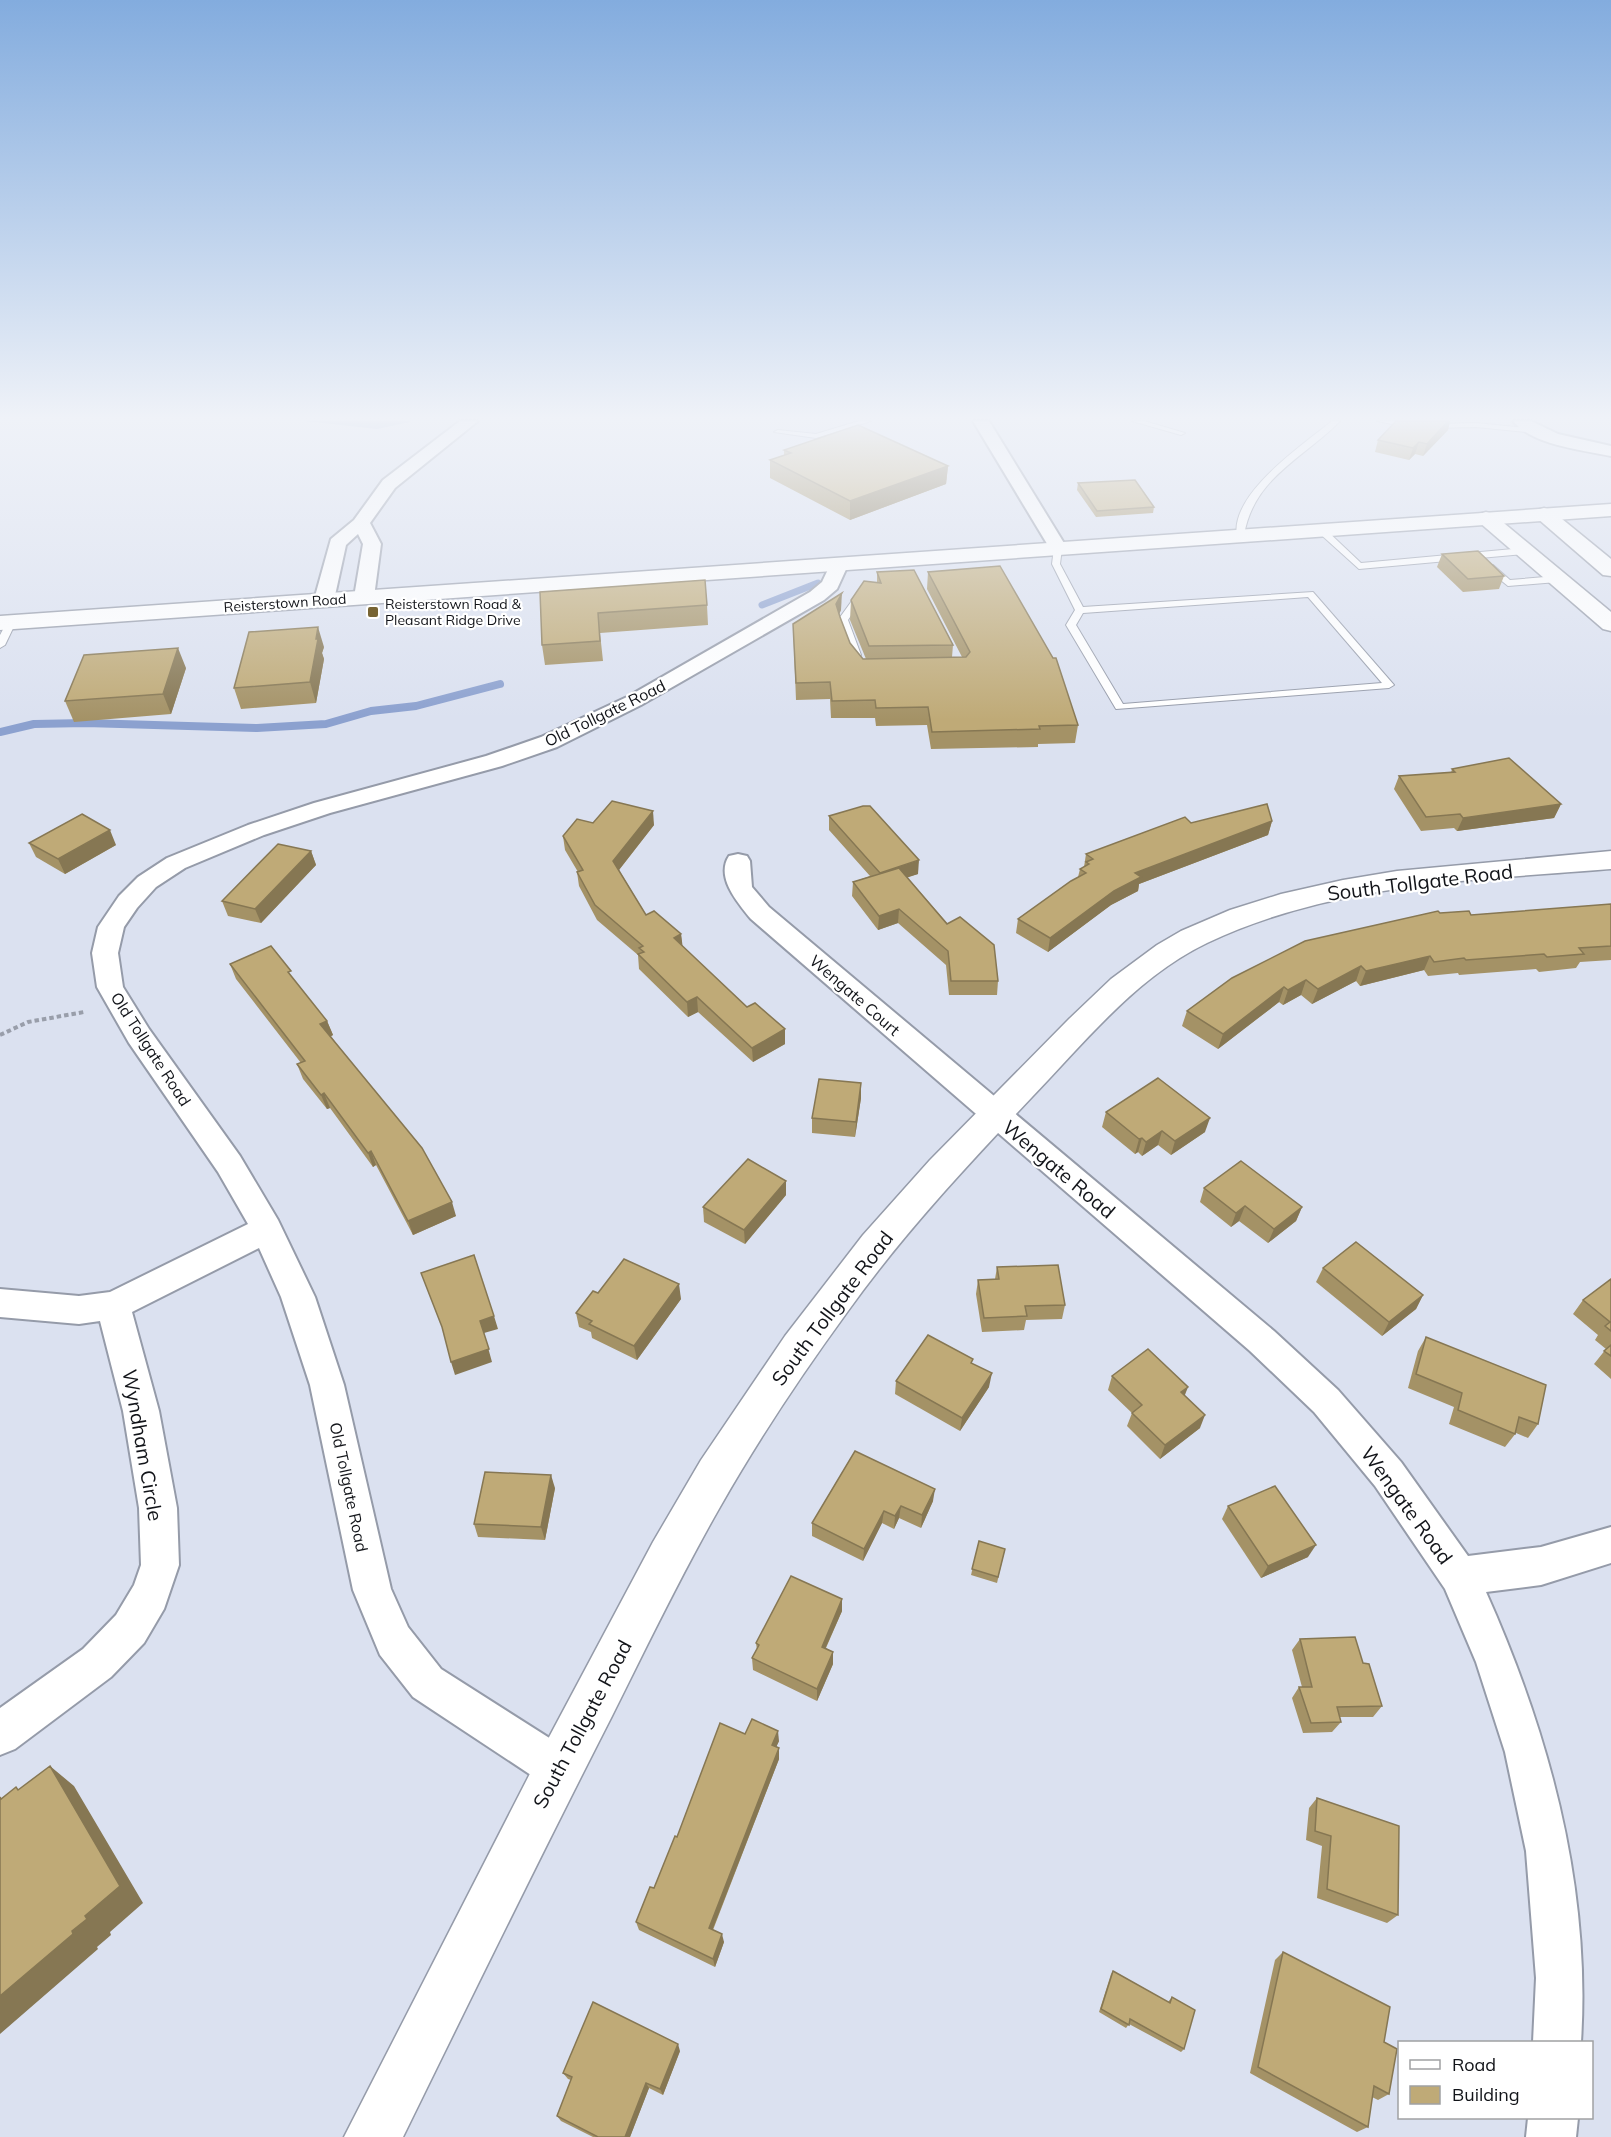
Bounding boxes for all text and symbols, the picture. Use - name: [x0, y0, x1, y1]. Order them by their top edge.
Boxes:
- street label: Reisterstown Road: [223, 590, 347, 616]
- place label: Reisterstown Road & Pleasant Ridge Drive: [385, 595, 521, 629]
- marker: Reisterstown Road & Pleasant Ridge Drive: [366, 605, 380, 619]
- street label: Old Tollgate Road: [541, 675, 669, 751]
- street label: South Tollgate Road: [1326, 858, 1514, 906]
- street label: Wengate Court: [806, 950, 905, 1040]
- street label: Old Tollgate Road: [107, 988, 195, 1110]
- street label: Wengate Road: [997, 1115, 1121, 1223]
- street label: South Tollgate Road: [766, 1226, 898, 1390]
- street label: Wyndham Circle: [117, 1367, 169, 1523]
- street label: Old Tollgate Road: [325, 1420, 373, 1554]
- street label: Wengate Road: [1356, 1441, 1458, 1569]
- street label: South Tollgate Road: [527, 1636, 637, 1812]
- legend: [1398, 2041, 1593, 2119]
- text: Road: [1452, 2053, 1496, 2076]
- text: Building: [1452, 2083, 1520, 2106]

